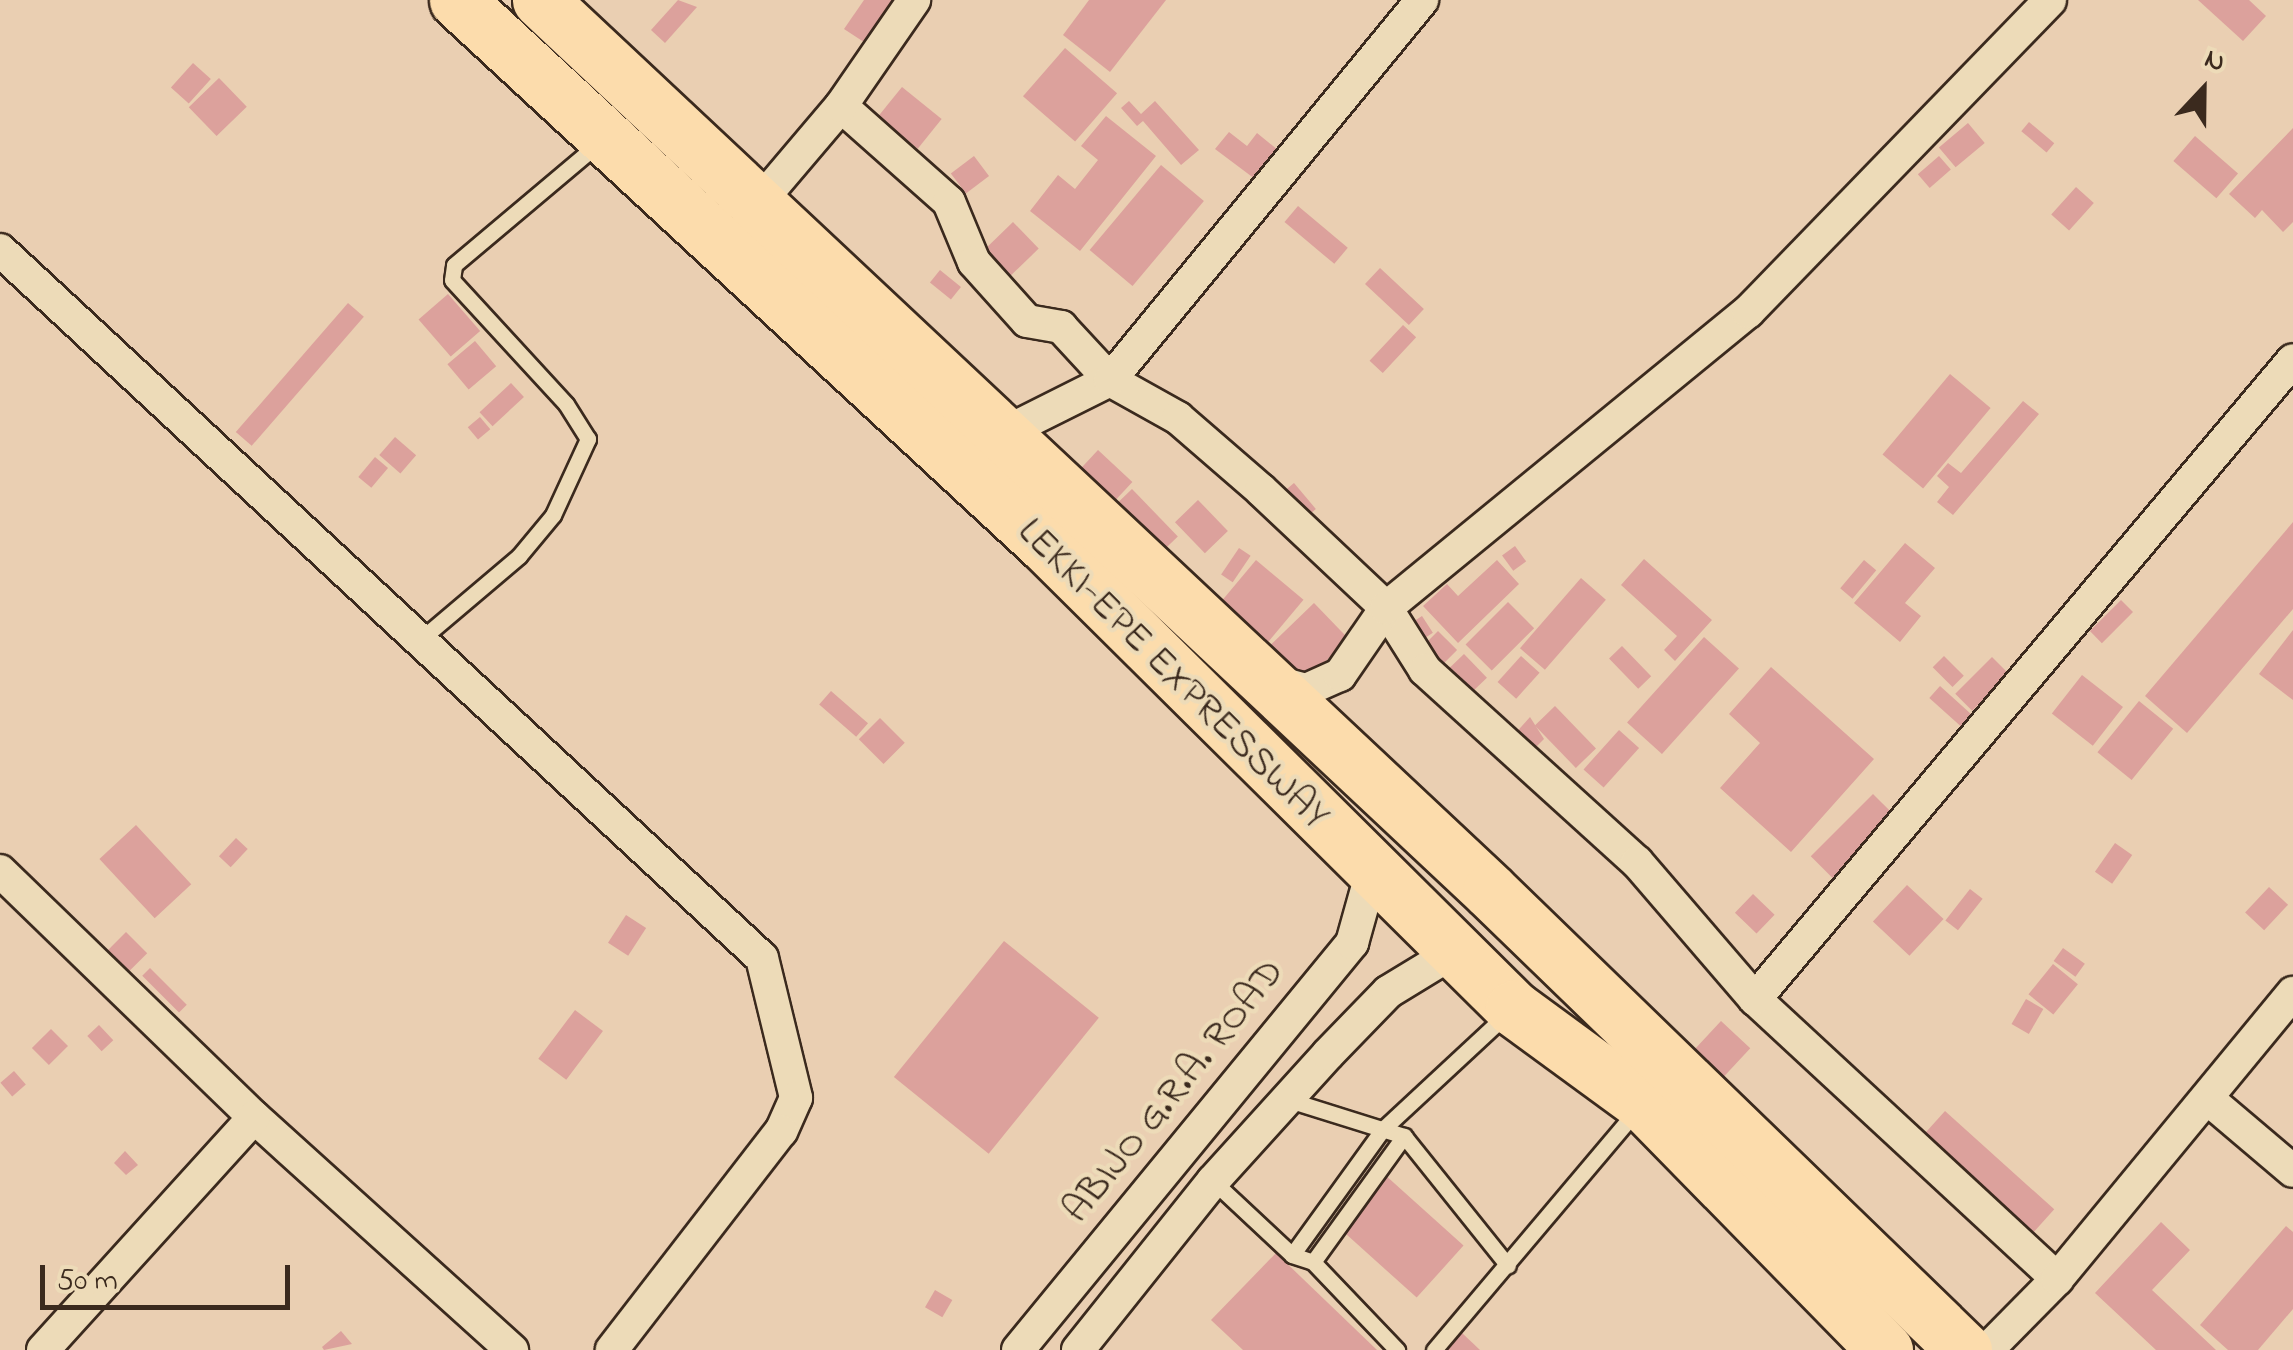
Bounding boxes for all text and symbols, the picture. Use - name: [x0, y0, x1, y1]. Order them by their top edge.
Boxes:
- text: N: [2198, 39, 2231, 84]
- north arrow: [2153, 40, 2253, 140]
- street label: LEKKI-EPE EXPRESSWAY: [1006, 509, 1338, 841]
- street label: ABIJO G.R.A. ROAD: [1054, 950, 1296, 1234]
- scale bar: [45, 1245, 295, 1307]
- text: 50 m: [57, 1260, 118, 1304]

